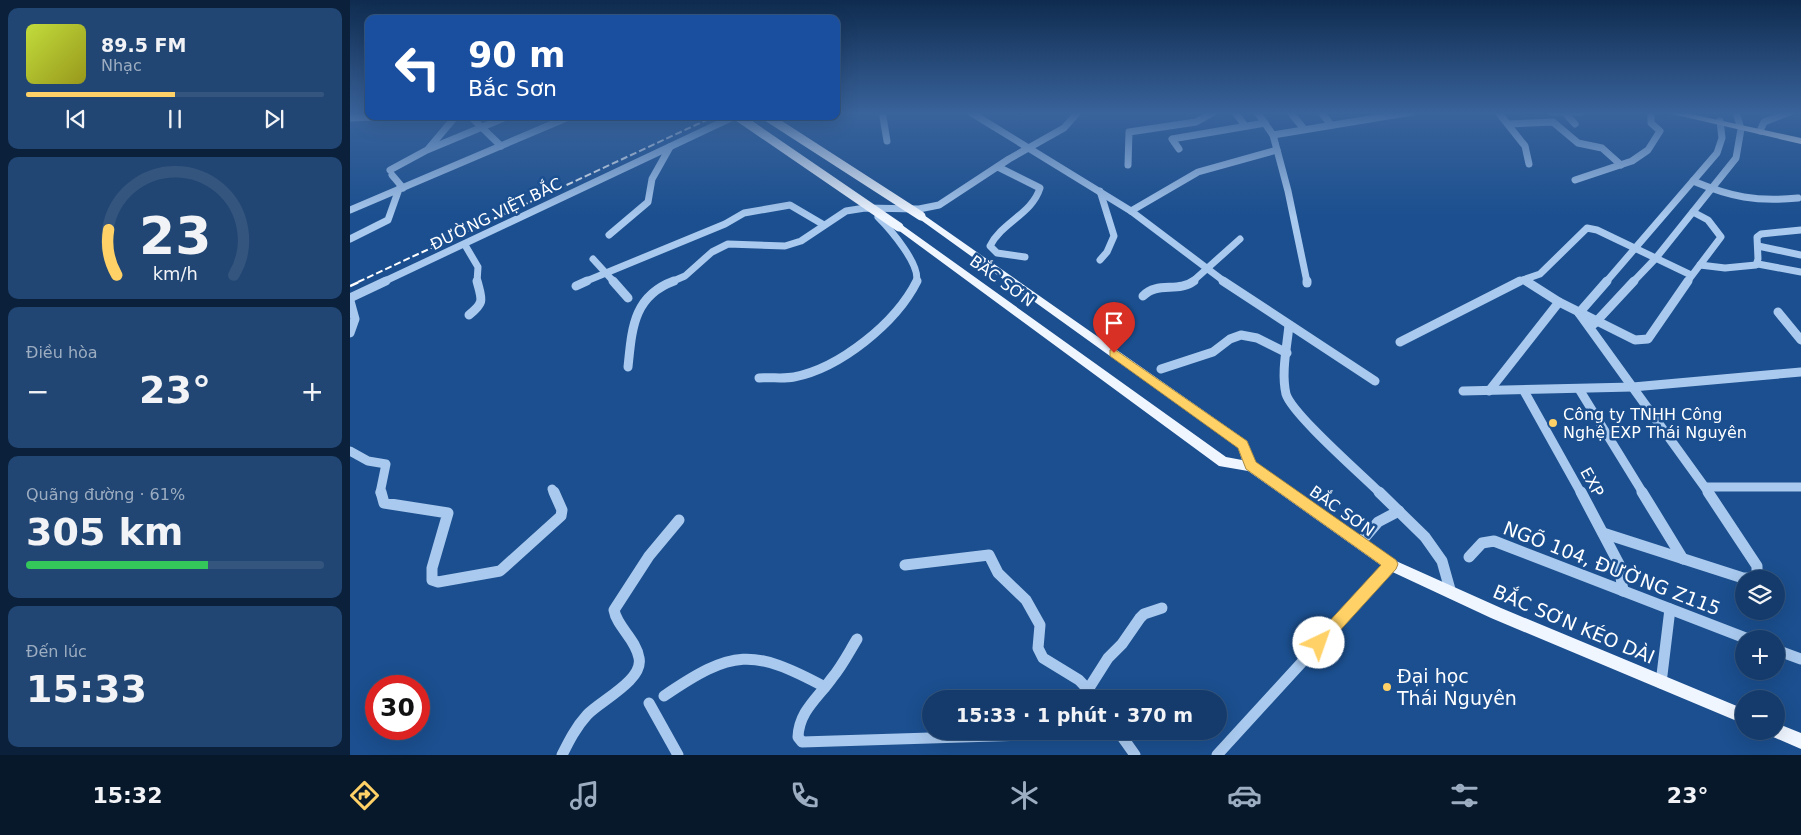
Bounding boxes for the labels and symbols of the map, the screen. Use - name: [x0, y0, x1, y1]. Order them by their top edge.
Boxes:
- street label: ĐƯỜNG VIỆT BẮC: [426, 172, 565, 254]
- street label: BẮC SƠN: [966, 250, 1039, 311]
- pin: [1093, 302, 1135, 353]
- place label: Công ty TNHH Công Nghệ EXP Thái Nguyên: [1563, 405, 1747, 442]
- marker: Công ty TNHH Công Nghệ EXP Thái Nguyên: [1547, 417, 1559, 429]
- street label: EXP: [1576, 464, 1608, 500]
- street label: BẮC SƠN: [1306, 480, 1379, 540]
- street label: NGÕ 104, ĐƯỜNG Z115: [1500, 515, 1724, 620]
- street label: BẮC SƠN KÉO DÀI: [1490, 577, 1659, 668]
- position arrow: [1292, 616, 1344, 668]
- place label: Đại học Thái Nguyên: [1396, 665, 1517, 709]
- speed limit sign: 30: [365, 675, 430, 740]
- marker: Đại học Thái Nguyên: [1381, 681, 1393, 693]

